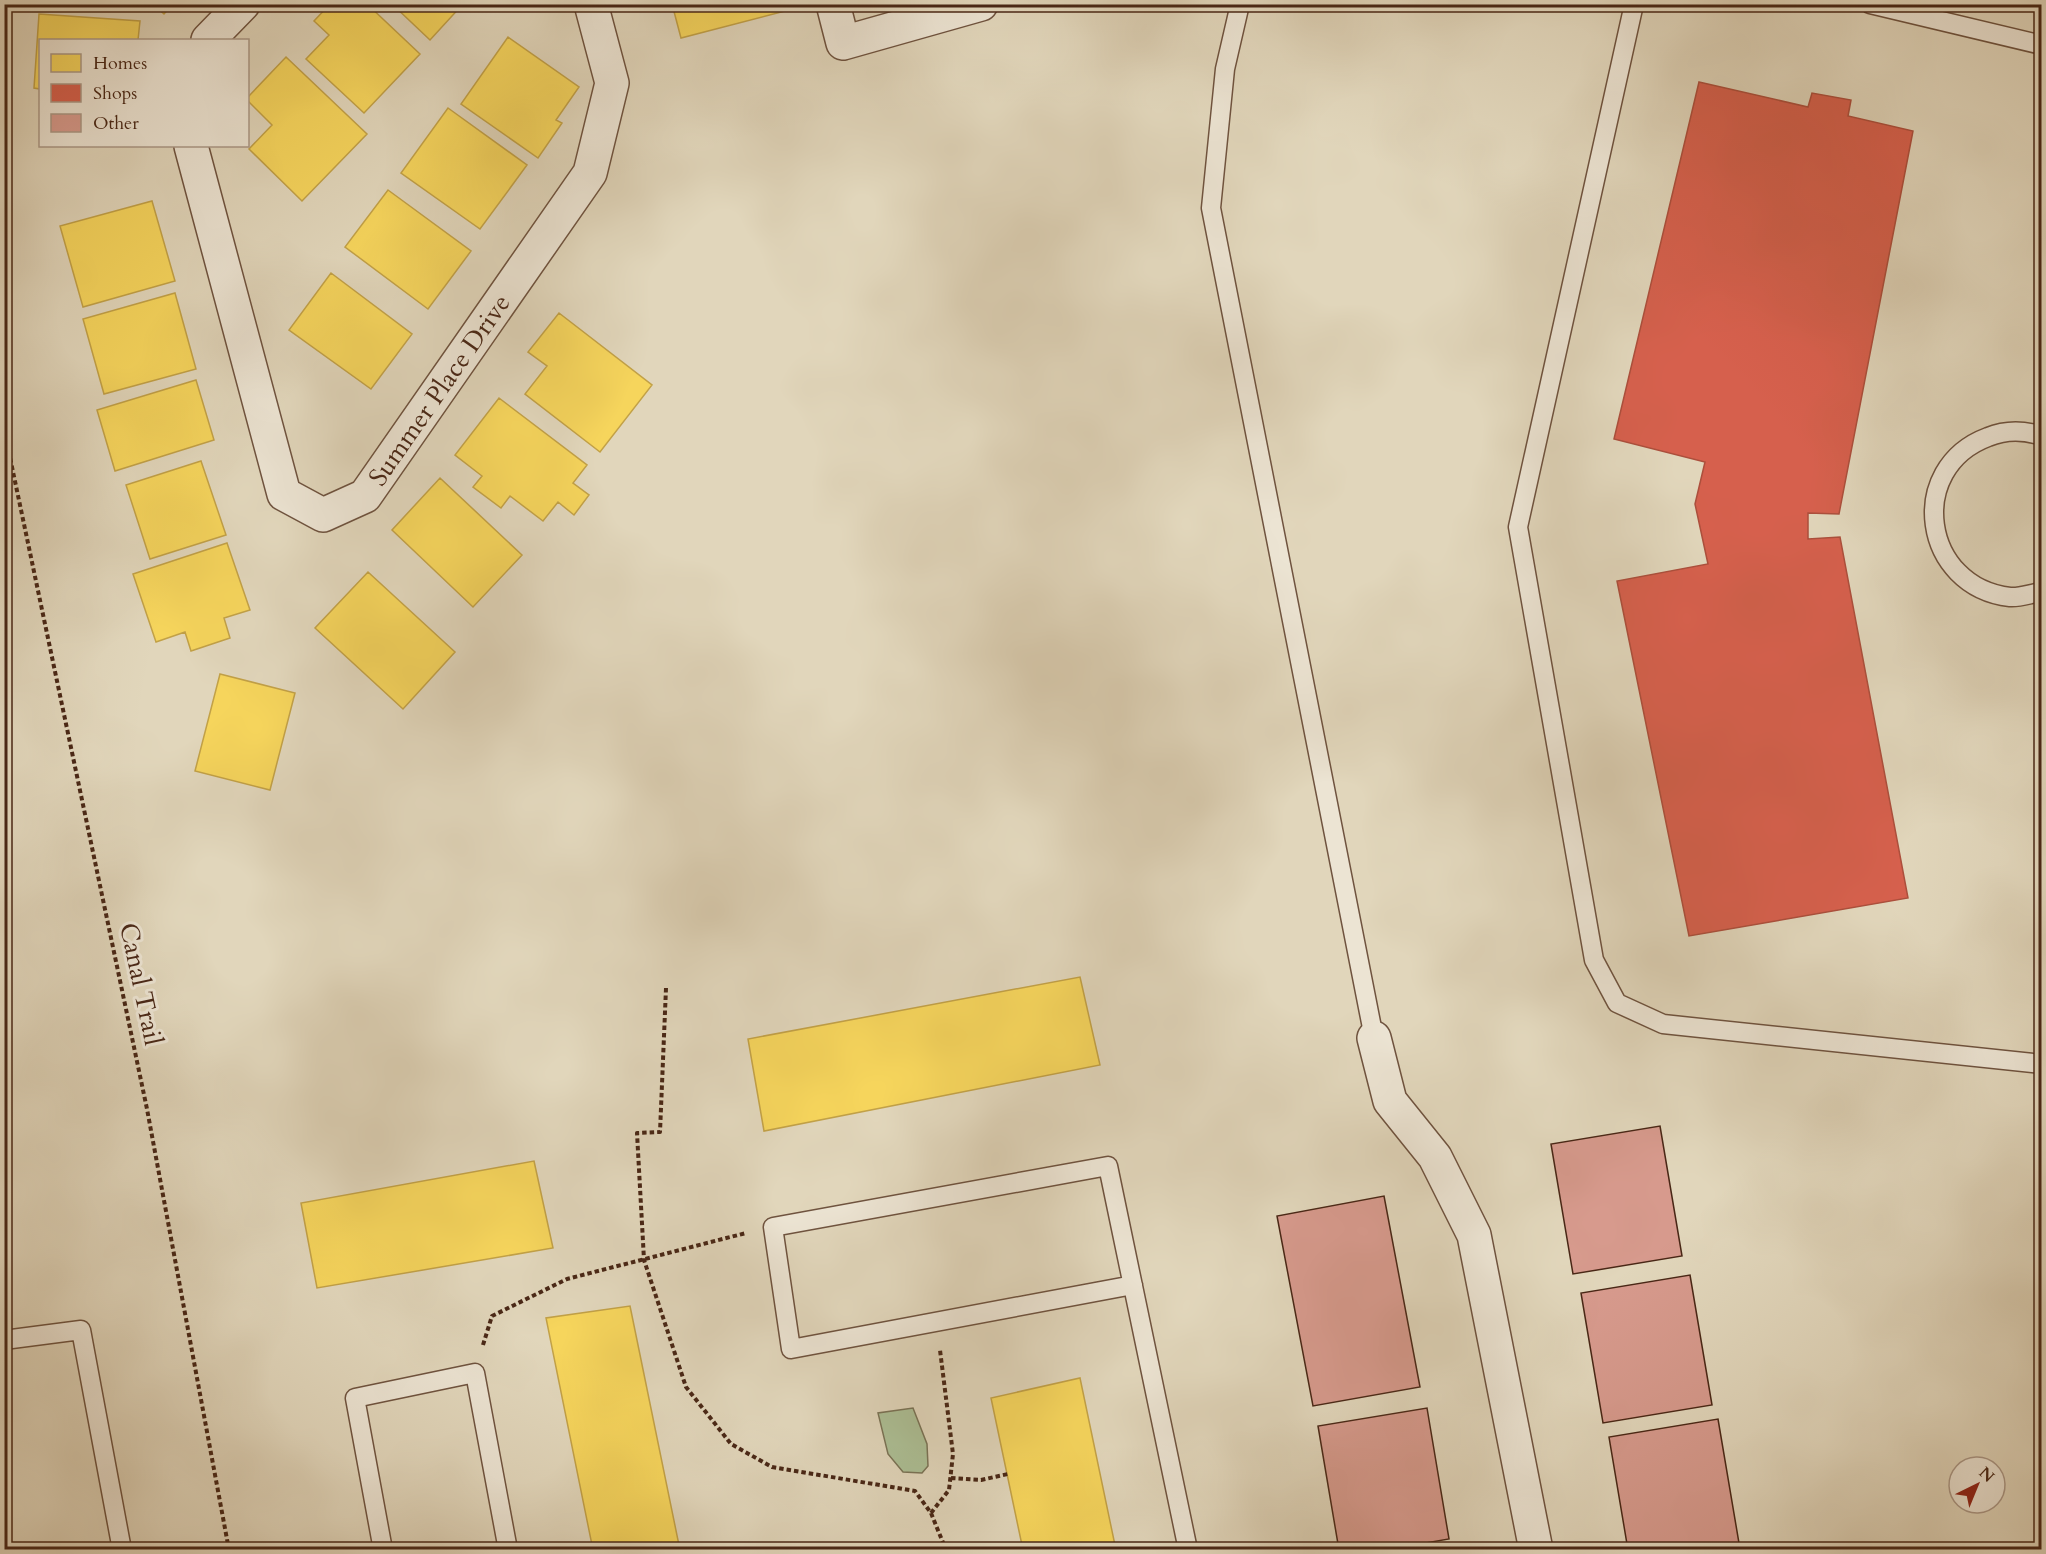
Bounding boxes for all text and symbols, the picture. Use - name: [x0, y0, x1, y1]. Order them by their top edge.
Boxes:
- legend: [39, 39, 249, 147]
- text: Homes: [93, 51, 147, 76]
- text: Shops: [93, 81, 137, 106]
- text: Other: [93, 111, 139, 136]
- street label: Summer Place Drive: [360, 287, 518, 493]
- street label: Canal Trail: [111, 919, 171, 1049]
- north arrow: [1947, 1455, 2007, 1515]
- text: N: [1974, 1462, 1999, 1488]

